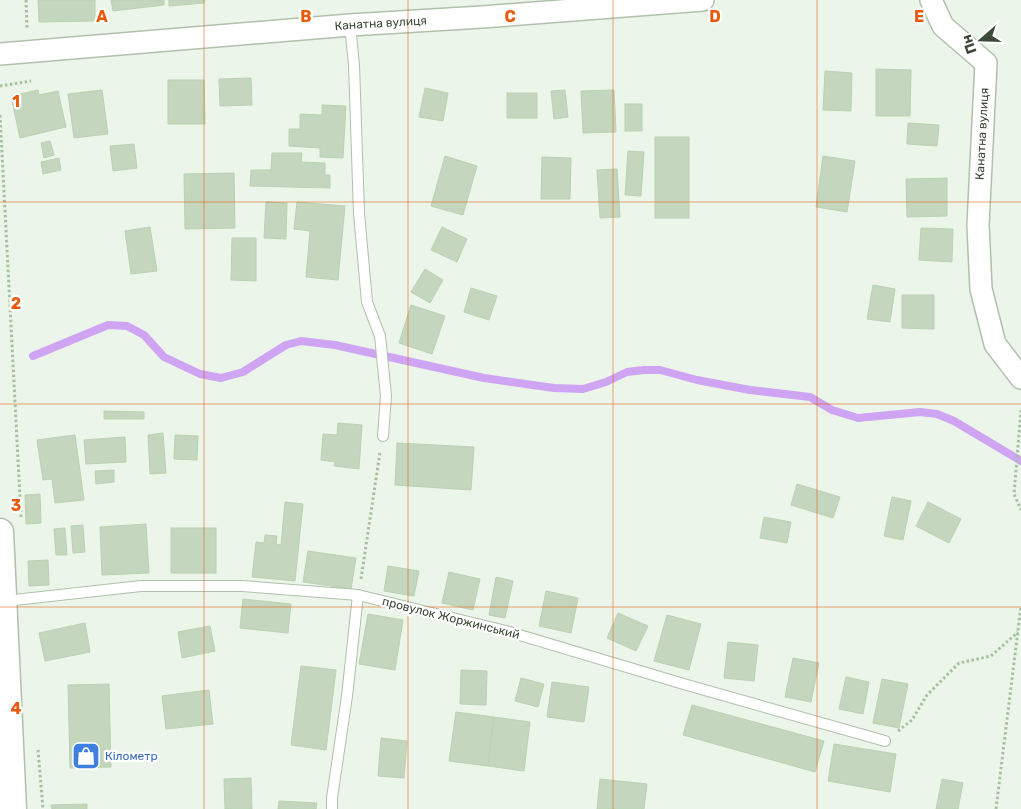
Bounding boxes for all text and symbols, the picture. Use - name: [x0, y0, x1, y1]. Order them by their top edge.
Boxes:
- text: A: [96, 7, 108, 26]
- text: B: [300, 7, 312, 26]
- text: C: [504, 7, 516, 26]
- text: D: [709, 7, 721, 26]
- text: E: [914, 7, 924, 26]
- street label: Канатна вулиця: [334, 13, 427, 33]
- north arrow: [956, 15, 1006, 65]
- text: Пн: [958, 32, 981, 56]
- street label: Канатна вулиця: [973, 87, 991, 181]
- text: 1: [12, 92, 20, 111]
- text: 2: [11, 294, 21, 313]
- text: 3: [11, 496, 21, 515]
- street label: провулок Жоржинський: [381, 594, 521, 642]
- text: 4: [11, 699, 22, 718]
- shop icon: Кілометр: [71, 741, 101, 771]
- place label: Кілометр: [105, 749, 158, 763]

